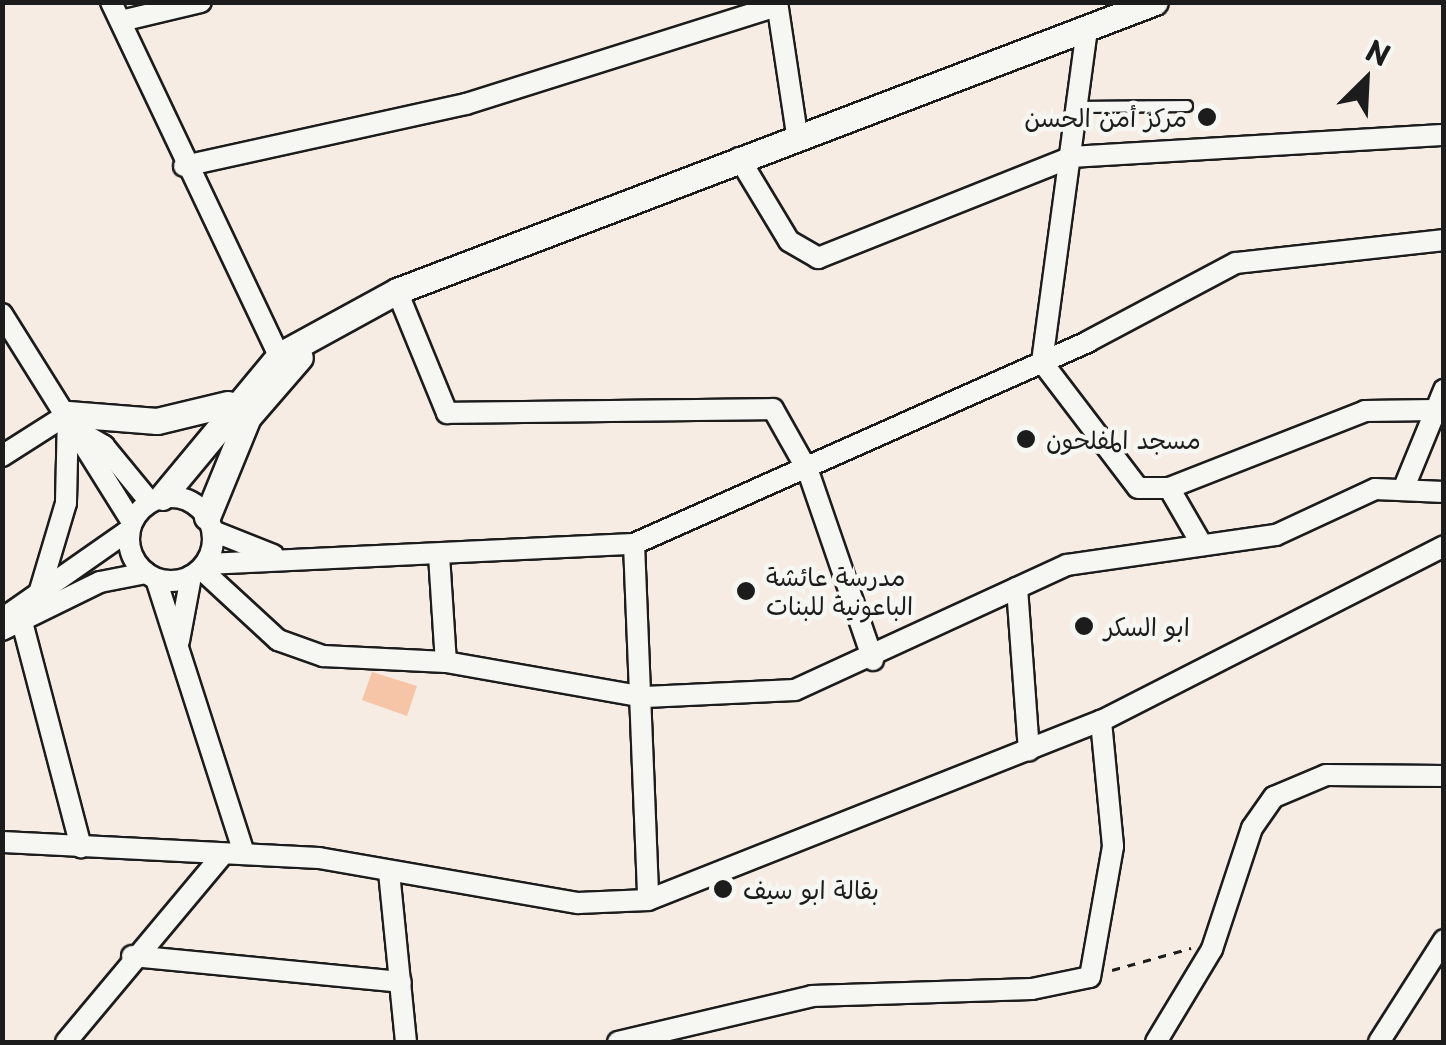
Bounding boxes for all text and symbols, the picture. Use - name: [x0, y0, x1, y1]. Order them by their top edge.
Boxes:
- text: N: [1360, 28, 1397, 76]
- north arrow: [1316, 30, 1416, 130]
- place label: مركز أمن الحسن: [1024, 102, 1187, 132]
- marker: مركز أمن الحسن: [1196, 106, 1218, 128]
- place label: مسجد المفلحون: [1046, 424, 1201, 454]
- marker: مسجد المفلحون: [1015, 428, 1037, 450]
- place label: مدرسة عائشة الباعونية للبنات: [766, 562, 913, 621]
- marker: مدرسة عائشة الباعونية للبنات: [735, 580, 757, 602]
- place label: ابو السكر: [1104, 611, 1190, 641]
- marker: ابو السكر: [1073, 615, 1095, 637]
- place label: بقالة ابو سيف: [743, 874, 879, 904]
- marker: بقالة ابو سيف: [712, 878, 734, 900]

